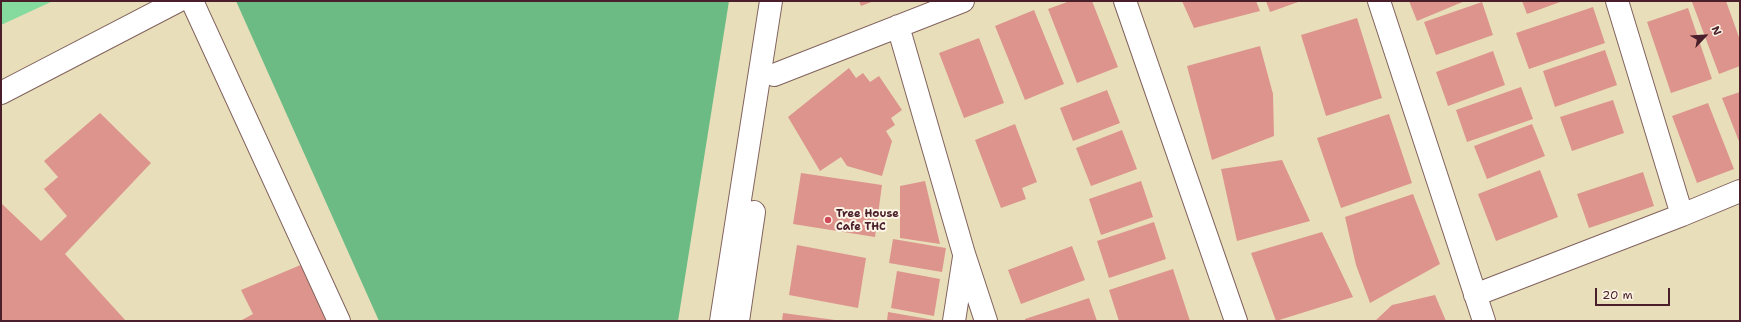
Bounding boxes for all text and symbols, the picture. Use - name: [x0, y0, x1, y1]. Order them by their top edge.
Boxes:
- north arrow: [1685, 16, 1725, 56]
- text: N: [1708, 24, 1725, 38]
- place label: Tree House Cafe THC: [836, 207, 899, 233]
- marker: Tree House Cafe THC: [823, 215, 833, 225]
- scale bar: [1597, 280, 1672, 306]
- text: 20 m: [1602, 287, 1633, 303]

